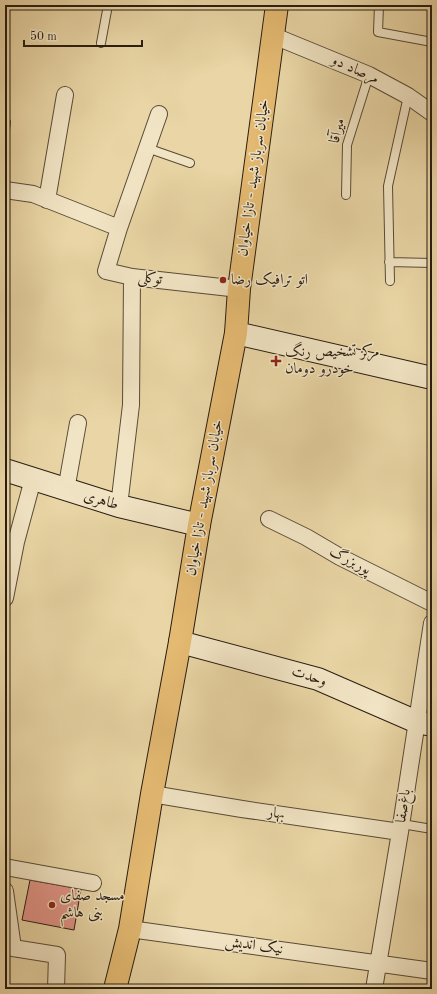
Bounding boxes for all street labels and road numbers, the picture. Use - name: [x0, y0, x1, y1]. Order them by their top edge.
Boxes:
- street label: مرصاد دو: [327, 52, 381, 89]
- street label: خیابان سرباز شهید - تازا خیاوان: [236, 99, 273, 258]
- street label: میرآقا: [325, 116, 348, 145]
- street label: توکلی: [137, 269, 163, 290]
- street label: خیابان سرباز شهید - تازا خیاوان: [184, 419, 227, 577]
- street label: طاهری: [82, 489, 120, 514]
- street label: پوربزرگ: [326, 542, 375, 580]
- street label: وحدت: [290, 664, 328, 690]
- street label: باغ‌صفا: [394, 788, 418, 824]
- street label: بهار: [264, 805, 286, 824]
- street label: نیک اندیش: [224, 933, 284, 958]

